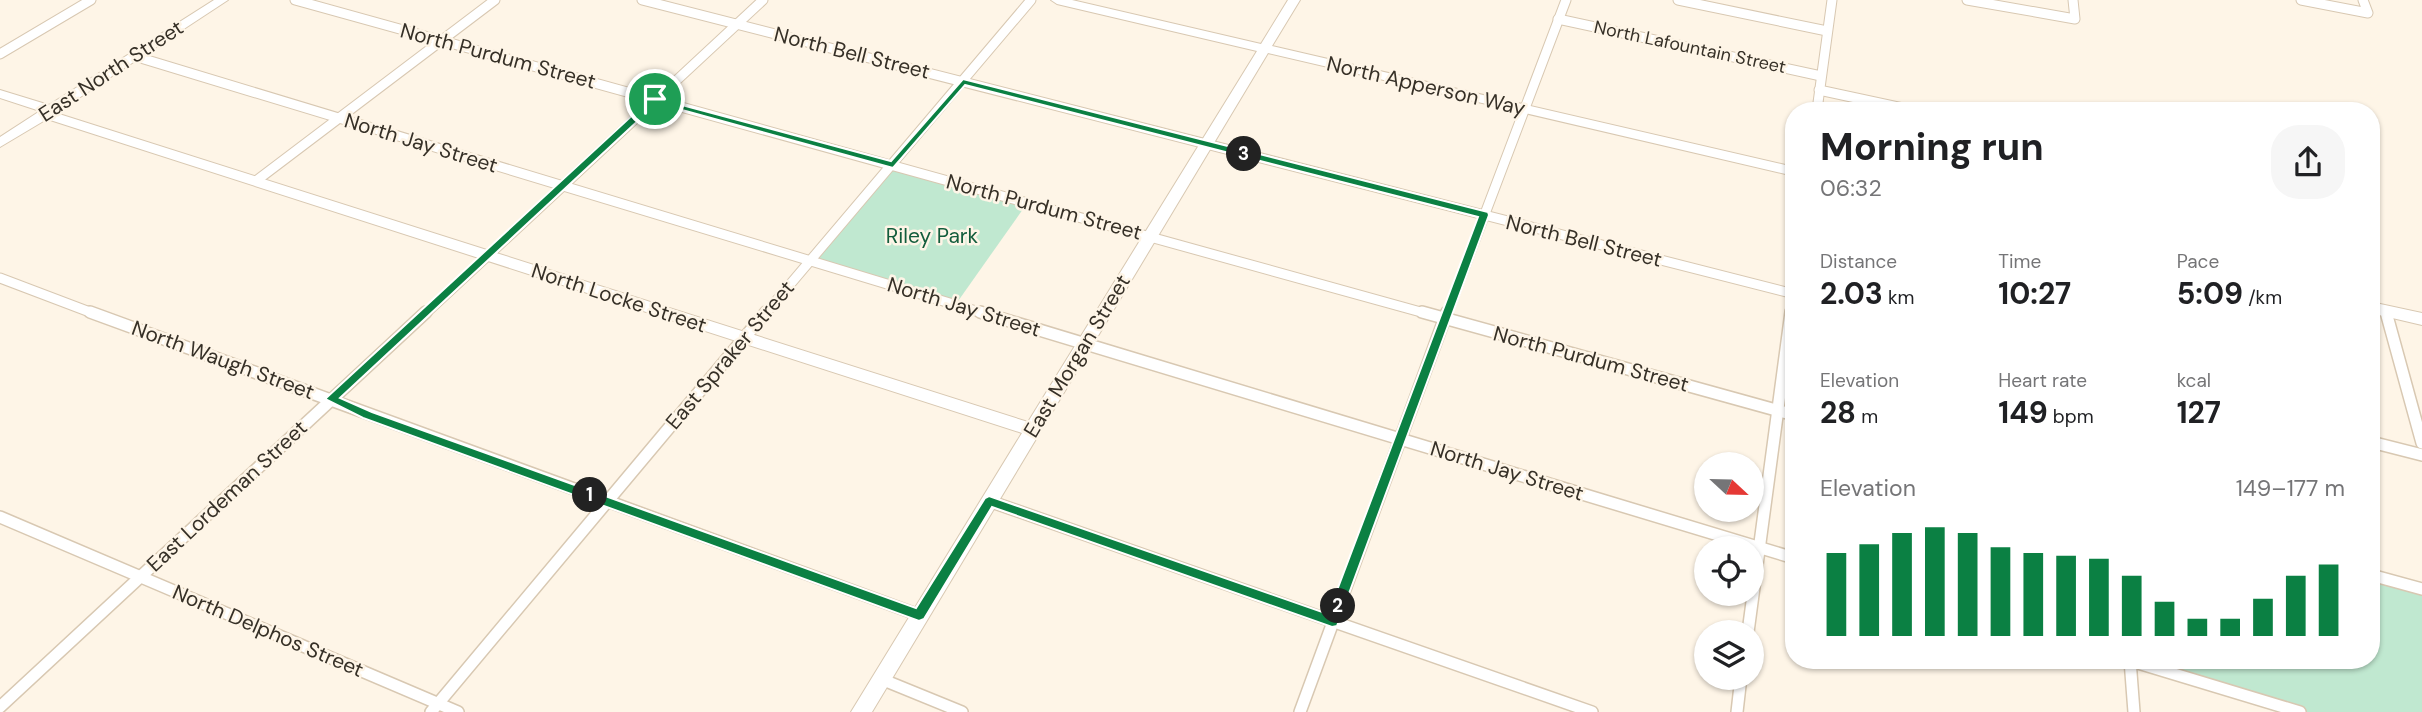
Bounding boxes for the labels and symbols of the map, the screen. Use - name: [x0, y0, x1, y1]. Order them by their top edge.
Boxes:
- street label: East North Street: [33, 14, 189, 128]
- street label: North Lafountain Street: [1592, 15, 1788, 79]
- street label: North Purdum Street: [397, 16, 599, 96]
- street label: North Bell Street: [771, 20, 933, 86]
- street label: North Apperson Way: [1324, 49, 1528, 123]
- pin: [625, 69, 685, 129]
- street label: North Jay Street: [341, 106, 501, 180]
- pin: 3: [1226, 136, 1262, 172]
- street label: North Purdum Street: [943, 167, 1145, 247]
- street label: North Bell Street: [1503, 208, 1665, 274]
- park label: Riley Park: [886, 222, 979, 250]
- street label: North Locke Street: [528, 256, 710, 340]
- street label: East Morgan Street: [1017, 269, 1137, 443]
- street label: North Jay Street: [884, 270, 1044, 344]
- street label: East Spraker Street: [659, 275, 801, 435]
- street label: North Waugh Street: [128, 314, 318, 406]
- street label: North Purdum Street: [1490, 319, 1692, 399]
- street label: East Lordeman Street: [141, 414, 313, 578]
- street label: North Jay Street: [1427, 434, 1587, 508]
- north arrow: [1694, 452, 1764, 522]
- pin: 1: [572, 477, 608, 512]
- street label: North Delphos Street: [168, 578, 368, 684]
- pin: 2: [1320, 588, 1356, 624]

